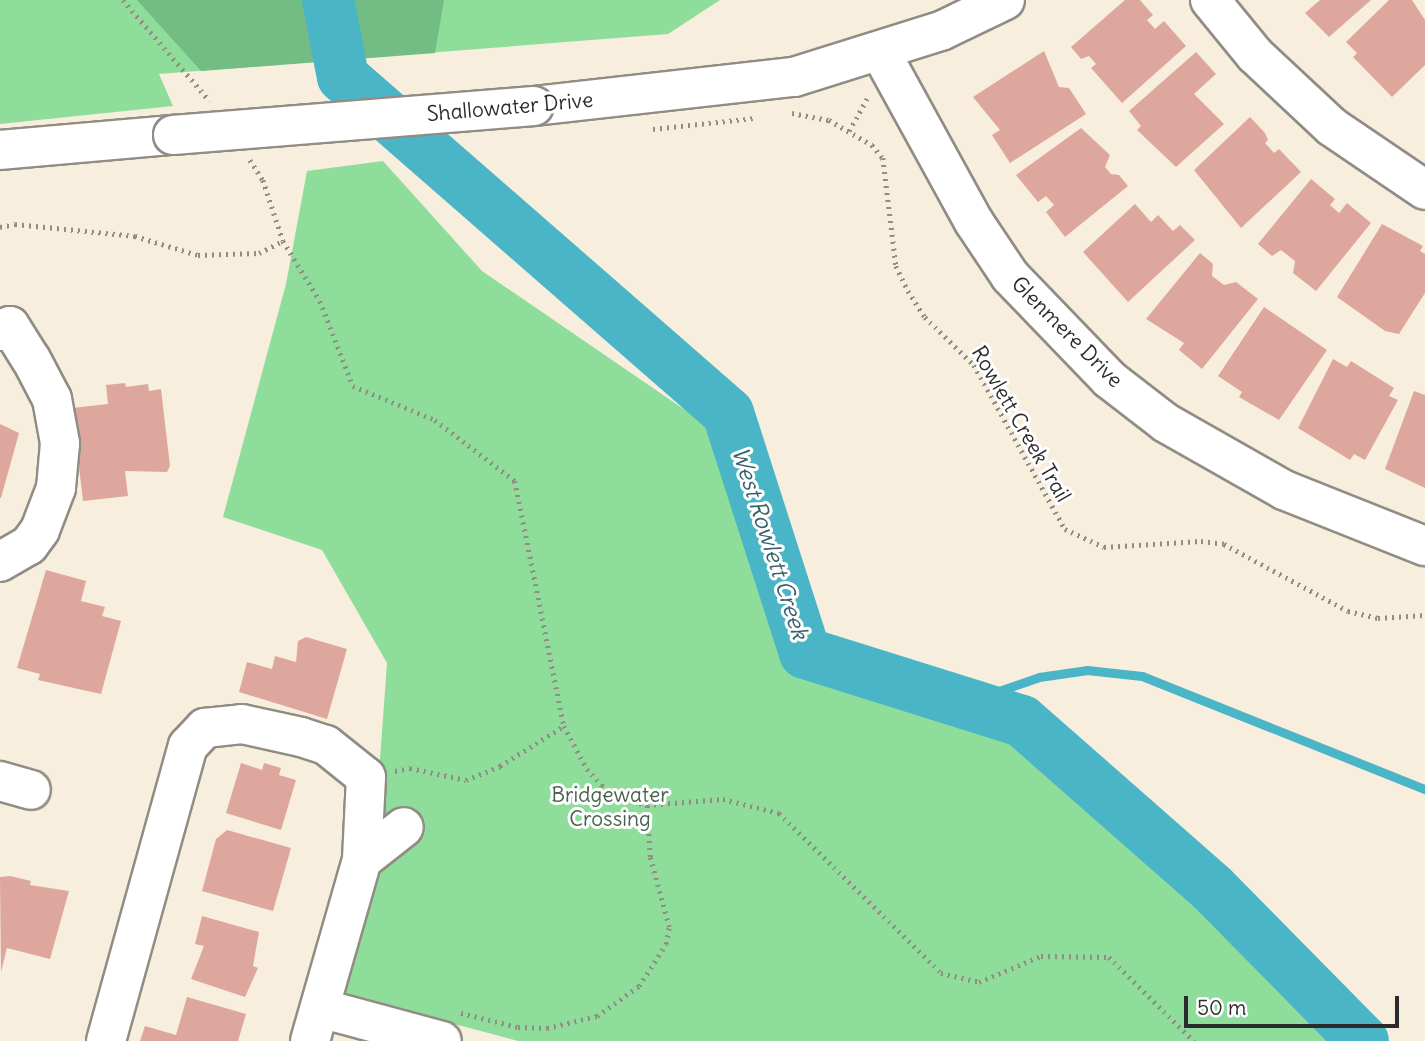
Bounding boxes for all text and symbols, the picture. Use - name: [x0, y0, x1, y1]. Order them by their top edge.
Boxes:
- street label: Shallowater Drive: [426, 87, 594, 127]
- street label: Glenmere Drive: [1006, 271, 1128, 393]
- street label: Rowlett Creek Trail: [966, 342, 1076, 506]
- water label: West Rowlett Creek: [726, 443, 814, 643]
- park label: Bridgewater Crossing: [551, 782, 669, 832]
- scale bar: [1187, 982, 1402, 1026]
- text: 50 m: [1197, 994, 1246, 1021]

